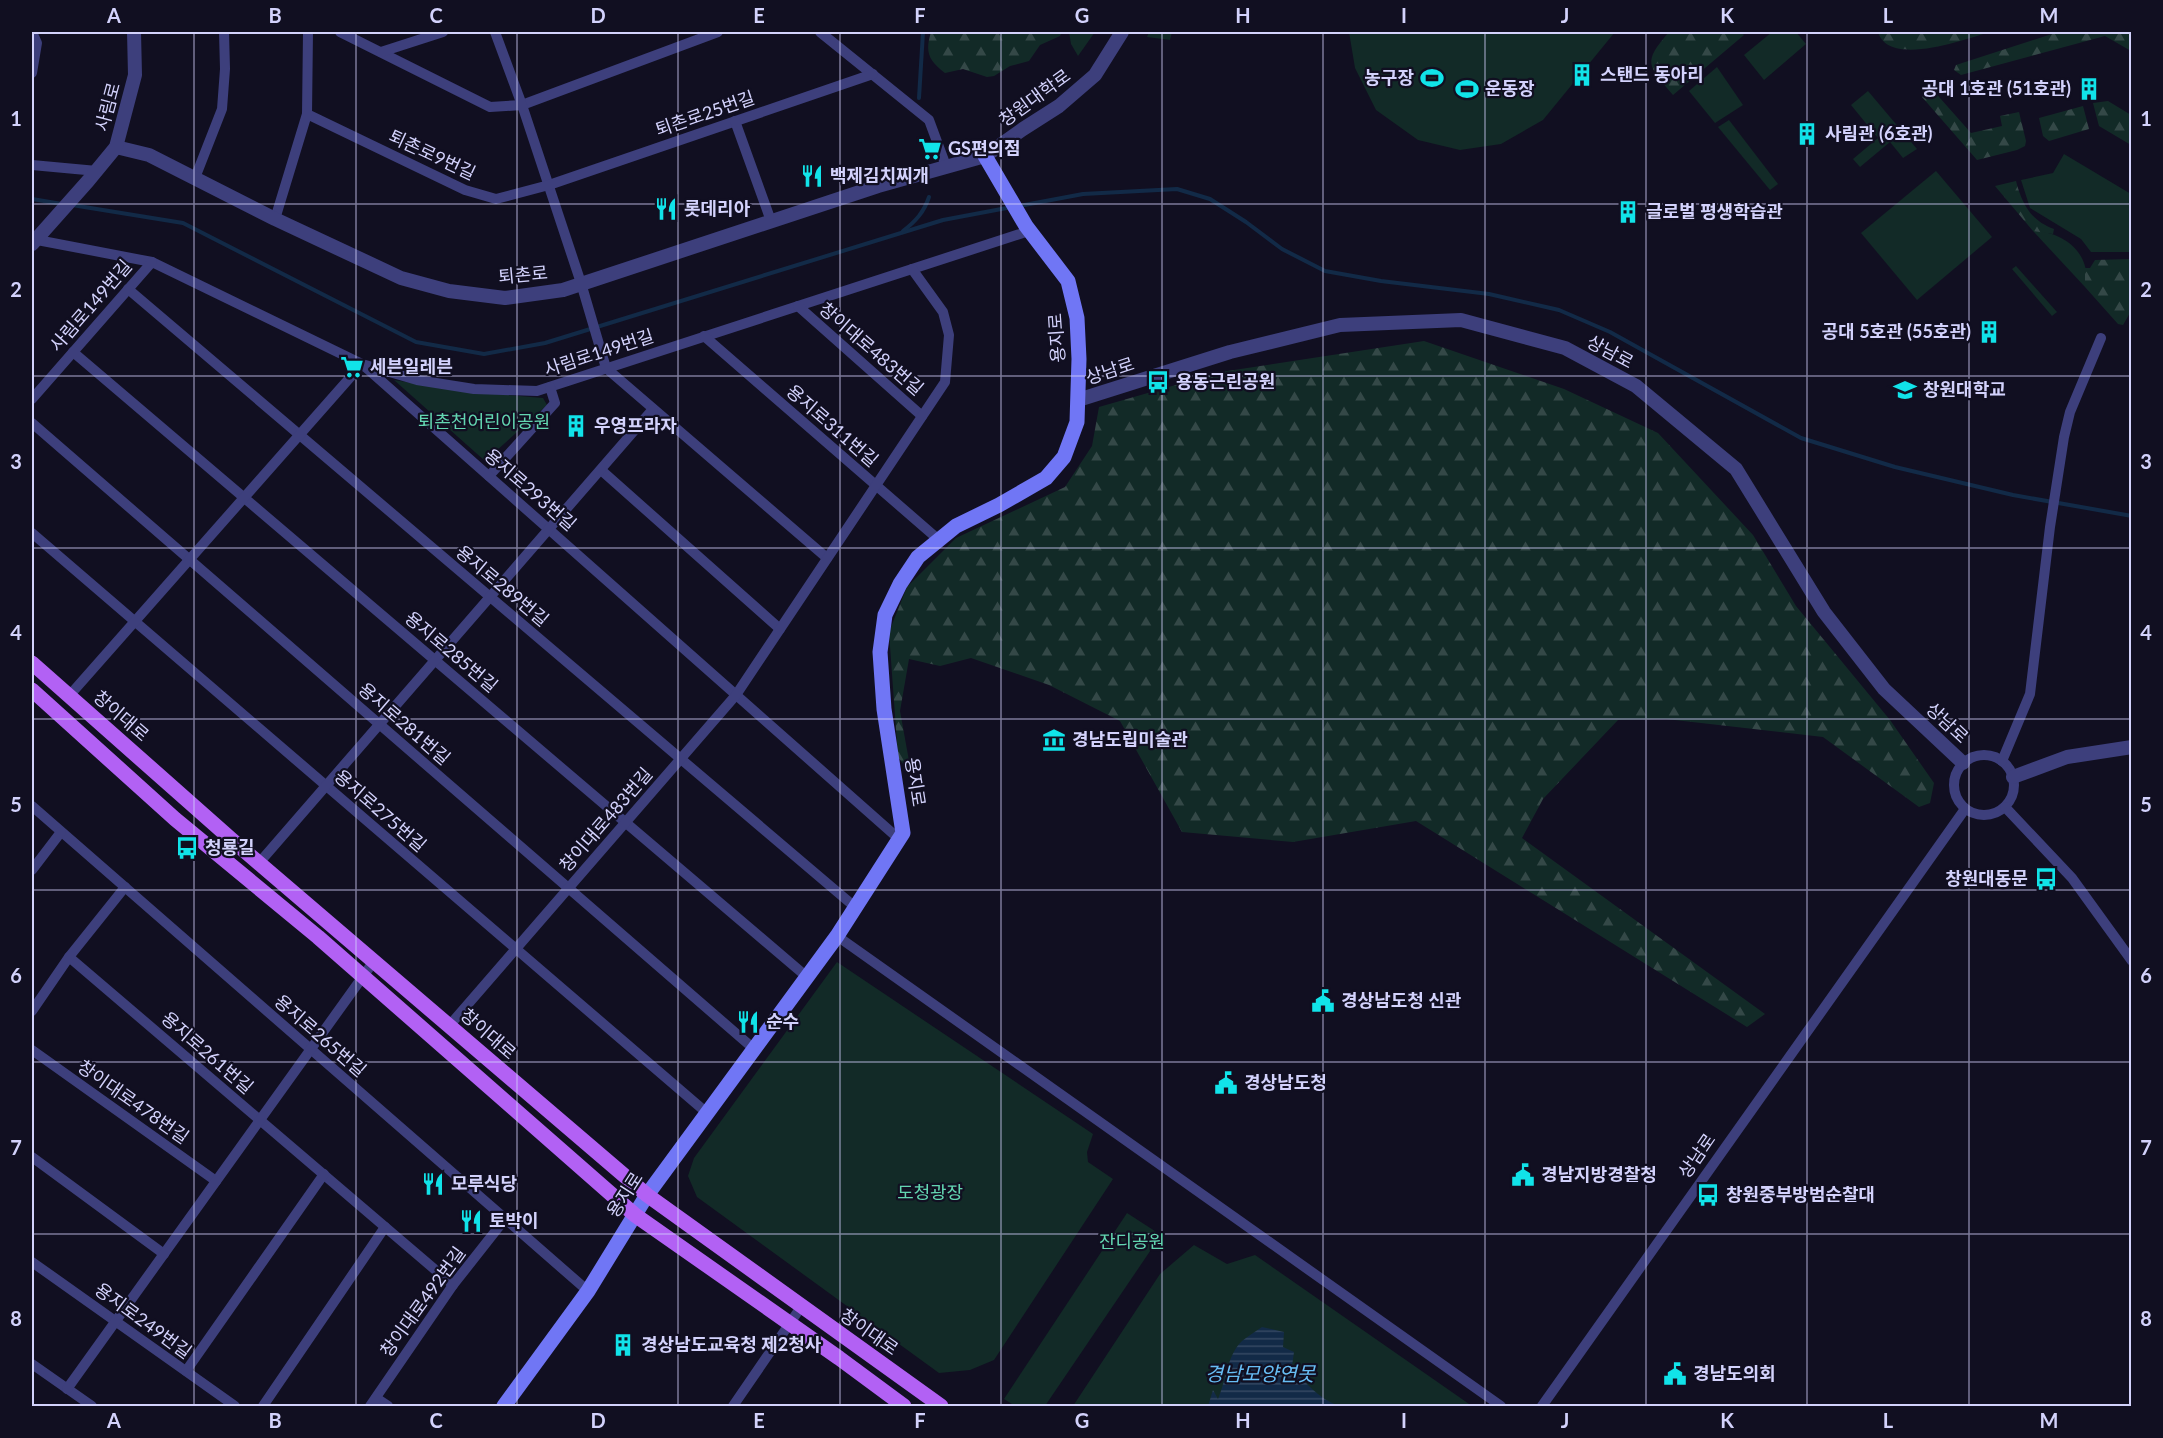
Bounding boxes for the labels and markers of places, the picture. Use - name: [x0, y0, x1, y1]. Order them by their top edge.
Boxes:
- building icon: 스탠드 동아리: [1569, 62, 1595, 88]
- place label: 스탠드 동아리: [1600, 63, 1704, 85]
- sports icon: 농구장: [1419, 65, 1445, 91]
- place label: 농구장: [1364, 66, 1414, 88]
- sports icon: 운동장: [1454, 76, 1480, 102]
- building icon: 공대 1호관 (51호관): [2076, 76, 2102, 102]
- place label: 운동장: [1485, 77, 1535, 99]
- place label: 공대 1호관 (51호관): [1922, 77, 2071, 99]
- building icon: 사림관 (6호관): [1794, 121, 1820, 147]
- place label: 사림관 (6호관): [1825, 122, 1933, 144]
- supermarket icon: GS편의점: [917, 136, 943, 162]
- place label: GS편의점: [948, 137, 1021, 159]
- restaurant icon: 백제김치찌개: [799, 163, 825, 189]
- place label: 백제김치찌개: [830, 164, 929, 186]
- restaurant icon: 롯데리아: [653, 196, 679, 222]
- place label: 롯데리아: [684, 197, 751, 219]
- building icon: 글로벌 평생학습관: [1615, 199, 1641, 225]
- place label: 글로벌 평생학습관: [1646, 200, 1783, 222]
- building icon: 공대 5호관 (55호관): [1976, 319, 2002, 345]
- place label: 공대 5호관 (55호관): [1822, 320, 1971, 342]
- supermarket icon: 세븐일레븐: [339, 354, 365, 380]
- place label: 세븐일레븐: [370, 355, 453, 377]
- bus stop icon: 용동근린공원: [1145, 369, 1171, 395]
- place label: 용동근린공원: [1176, 370, 1275, 392]
- school or university icon: 창원대학교: [1892, 377, 1918, 403]
- place label: 창원대학교: [1923, 378, 2006, 400]
- building icon: 우영프라자: [563, 413, 589, 439]
- place label: 우영프라자: [594, 414, 677, 436]
- museum icon: 경남도립미술관: [1041, 727, 1067, 753]
- place label: 경남도립미술관: [1072, 728, 1188, 750]
- bus stop icon: 청룡길: [174, 835, 200, 861]
- place label: 청룡길: [205, 836, 255, 858]
- bus stop icon: 창원대동문: [2033, 866, 2059, 892]
- place label: 창원대동문: [1945, 867, 2028, 889]
- public building icon: 경상남도청 신관: [1310, 988, 1336, 1014]
- place label: 경상남도청 신관: [1341, 989, 1462, 1011]
- restaurant icon: 순수: [735, 1009, 761, 1035]
- place label: 순수: [766, 1010, 799, 1032]
- public building icon: 경상남도청: [1213, 1070, 1239, 1096]
- place label: 경상남도청: [1244, 1071, 1327, 1093]
- public building icon: 경남지방경찰청: [1510, 1162, 1536, 1188]
- place label: 경남지방경찰청: [1541, 1163, 1657, 1185]
- restaurant icon: 모루식당: [420, 1171, 446, 1197]
- place label: 모루식당: [451, 1172, 517, 1194]
- bus stop icon: 창원중부방범순찰대: [1695, 1182, 1721, 1208]
- place label: 창원중부방범순찰대: [1726, 1183, 1875, 1205]
- restaurant icon: 토박이: [458, 1208, 484, 1234]
- place label: 토박이: [489, 1209, 539, 1231]
- building icon: 경상남도교육청 제2청사: [610, 1332, 636, 1358]
- place label: 경상남도교육청 제2청사: [641, 1333, 822, 1355]
- public building icon: 경남도의회: [1662, 1361, 1688, 1387]
- place label: 경남도의회: [1693, 1362, 1776, 1384]

